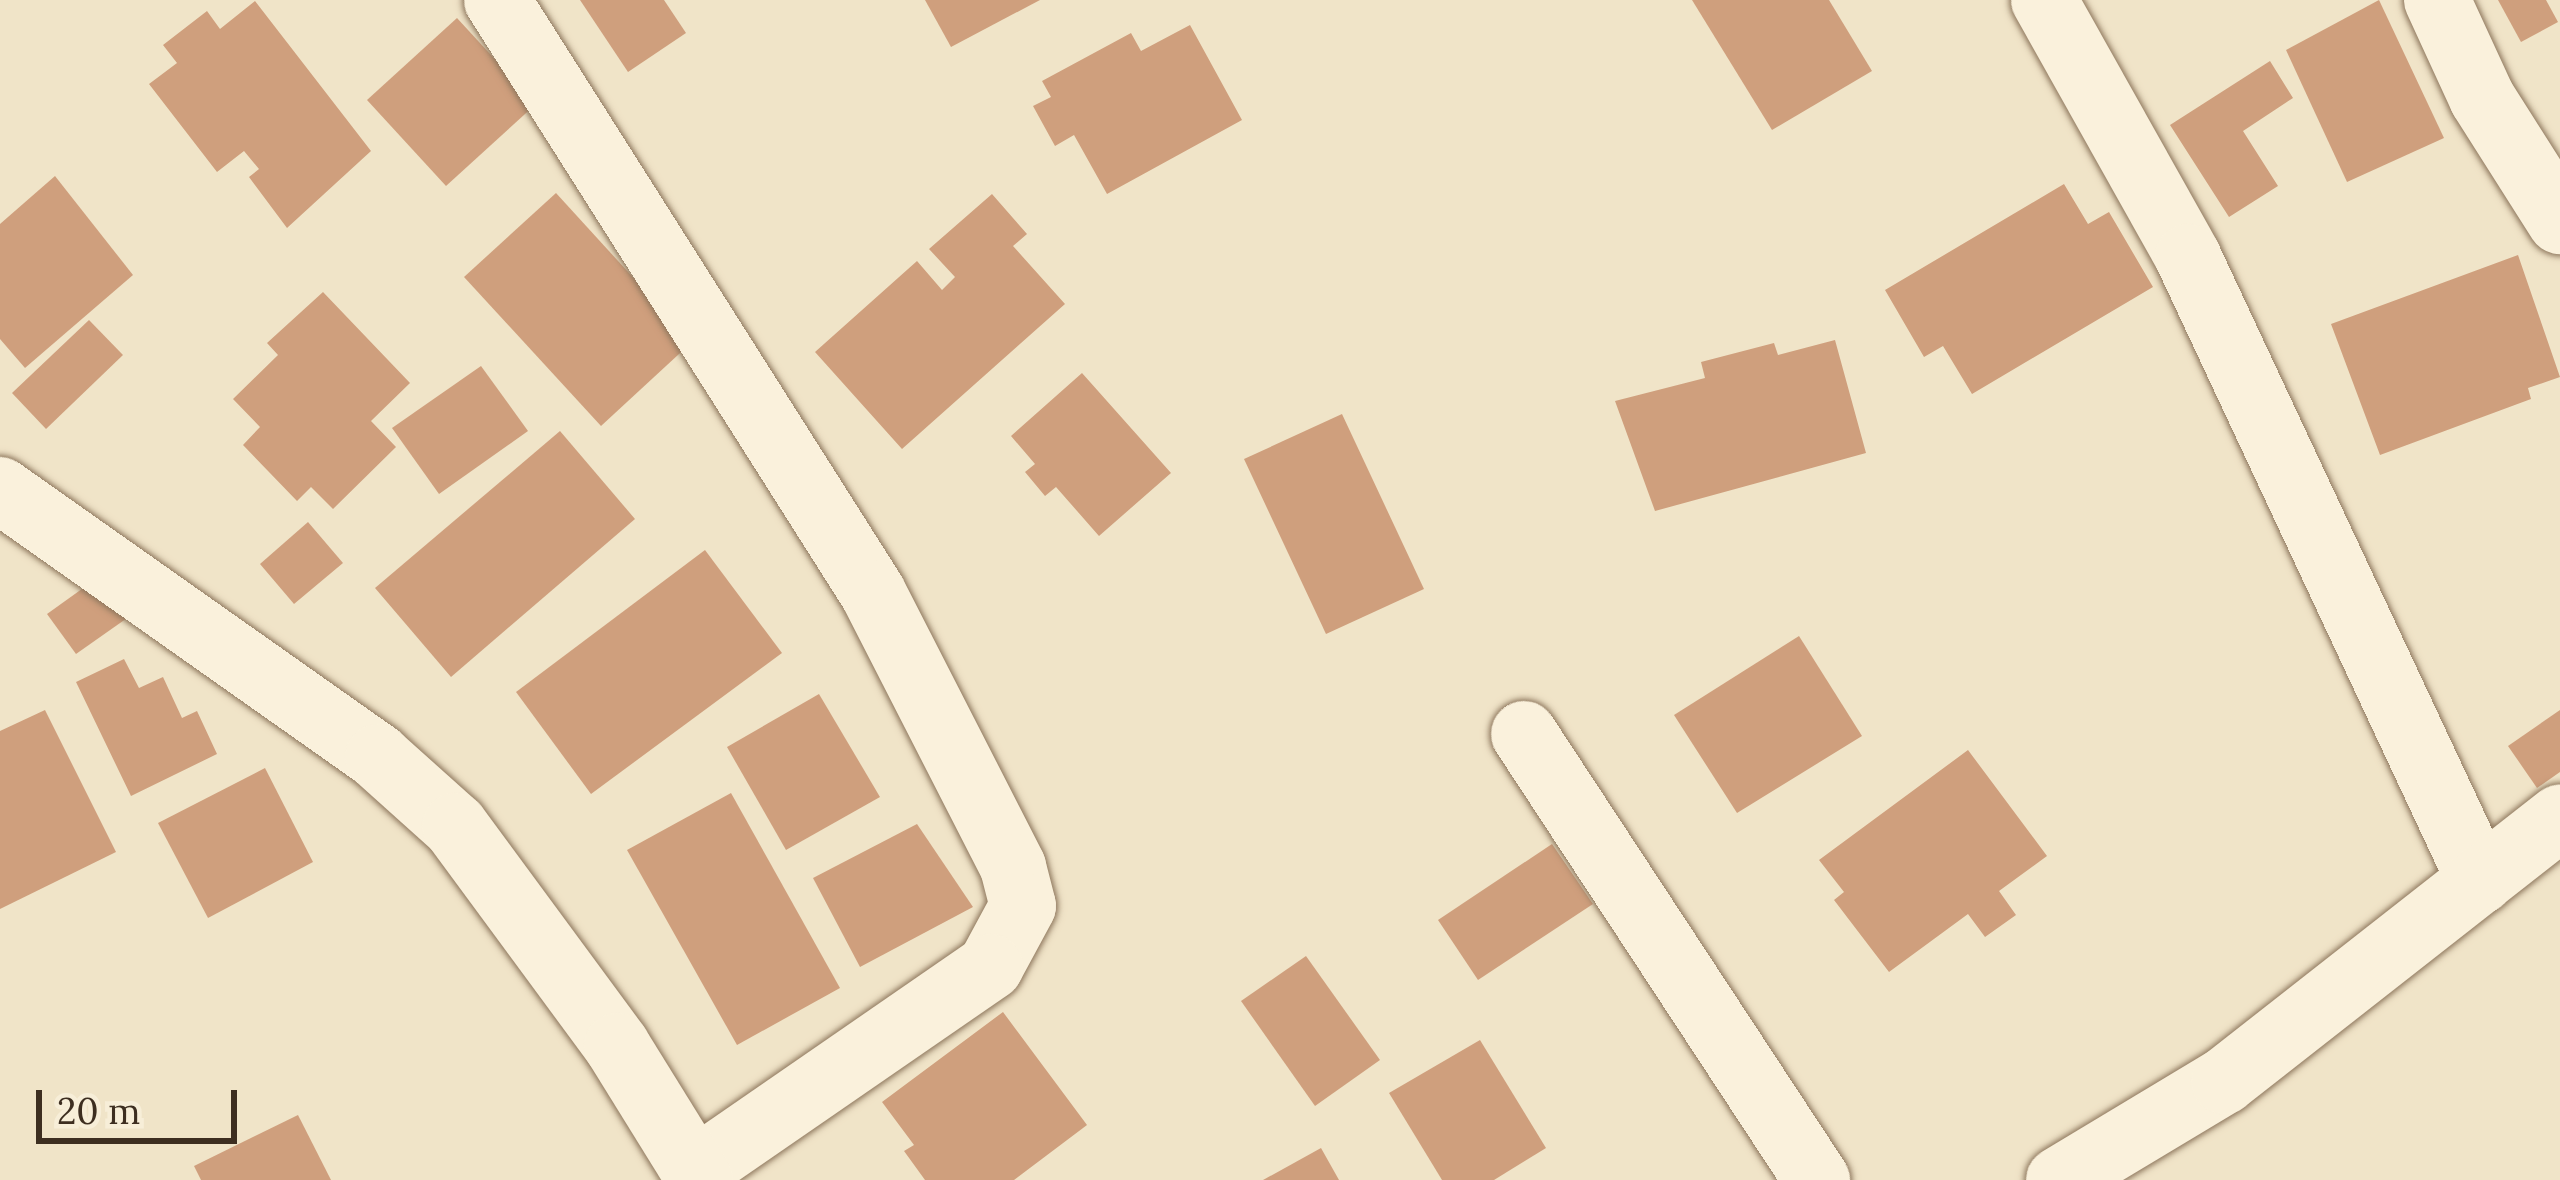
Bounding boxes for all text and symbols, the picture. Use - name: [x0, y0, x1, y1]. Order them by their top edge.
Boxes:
- scale bar: [42, 1066, 243, 1140]
- text: 20 m: [57, 1088, 140, 1134]

